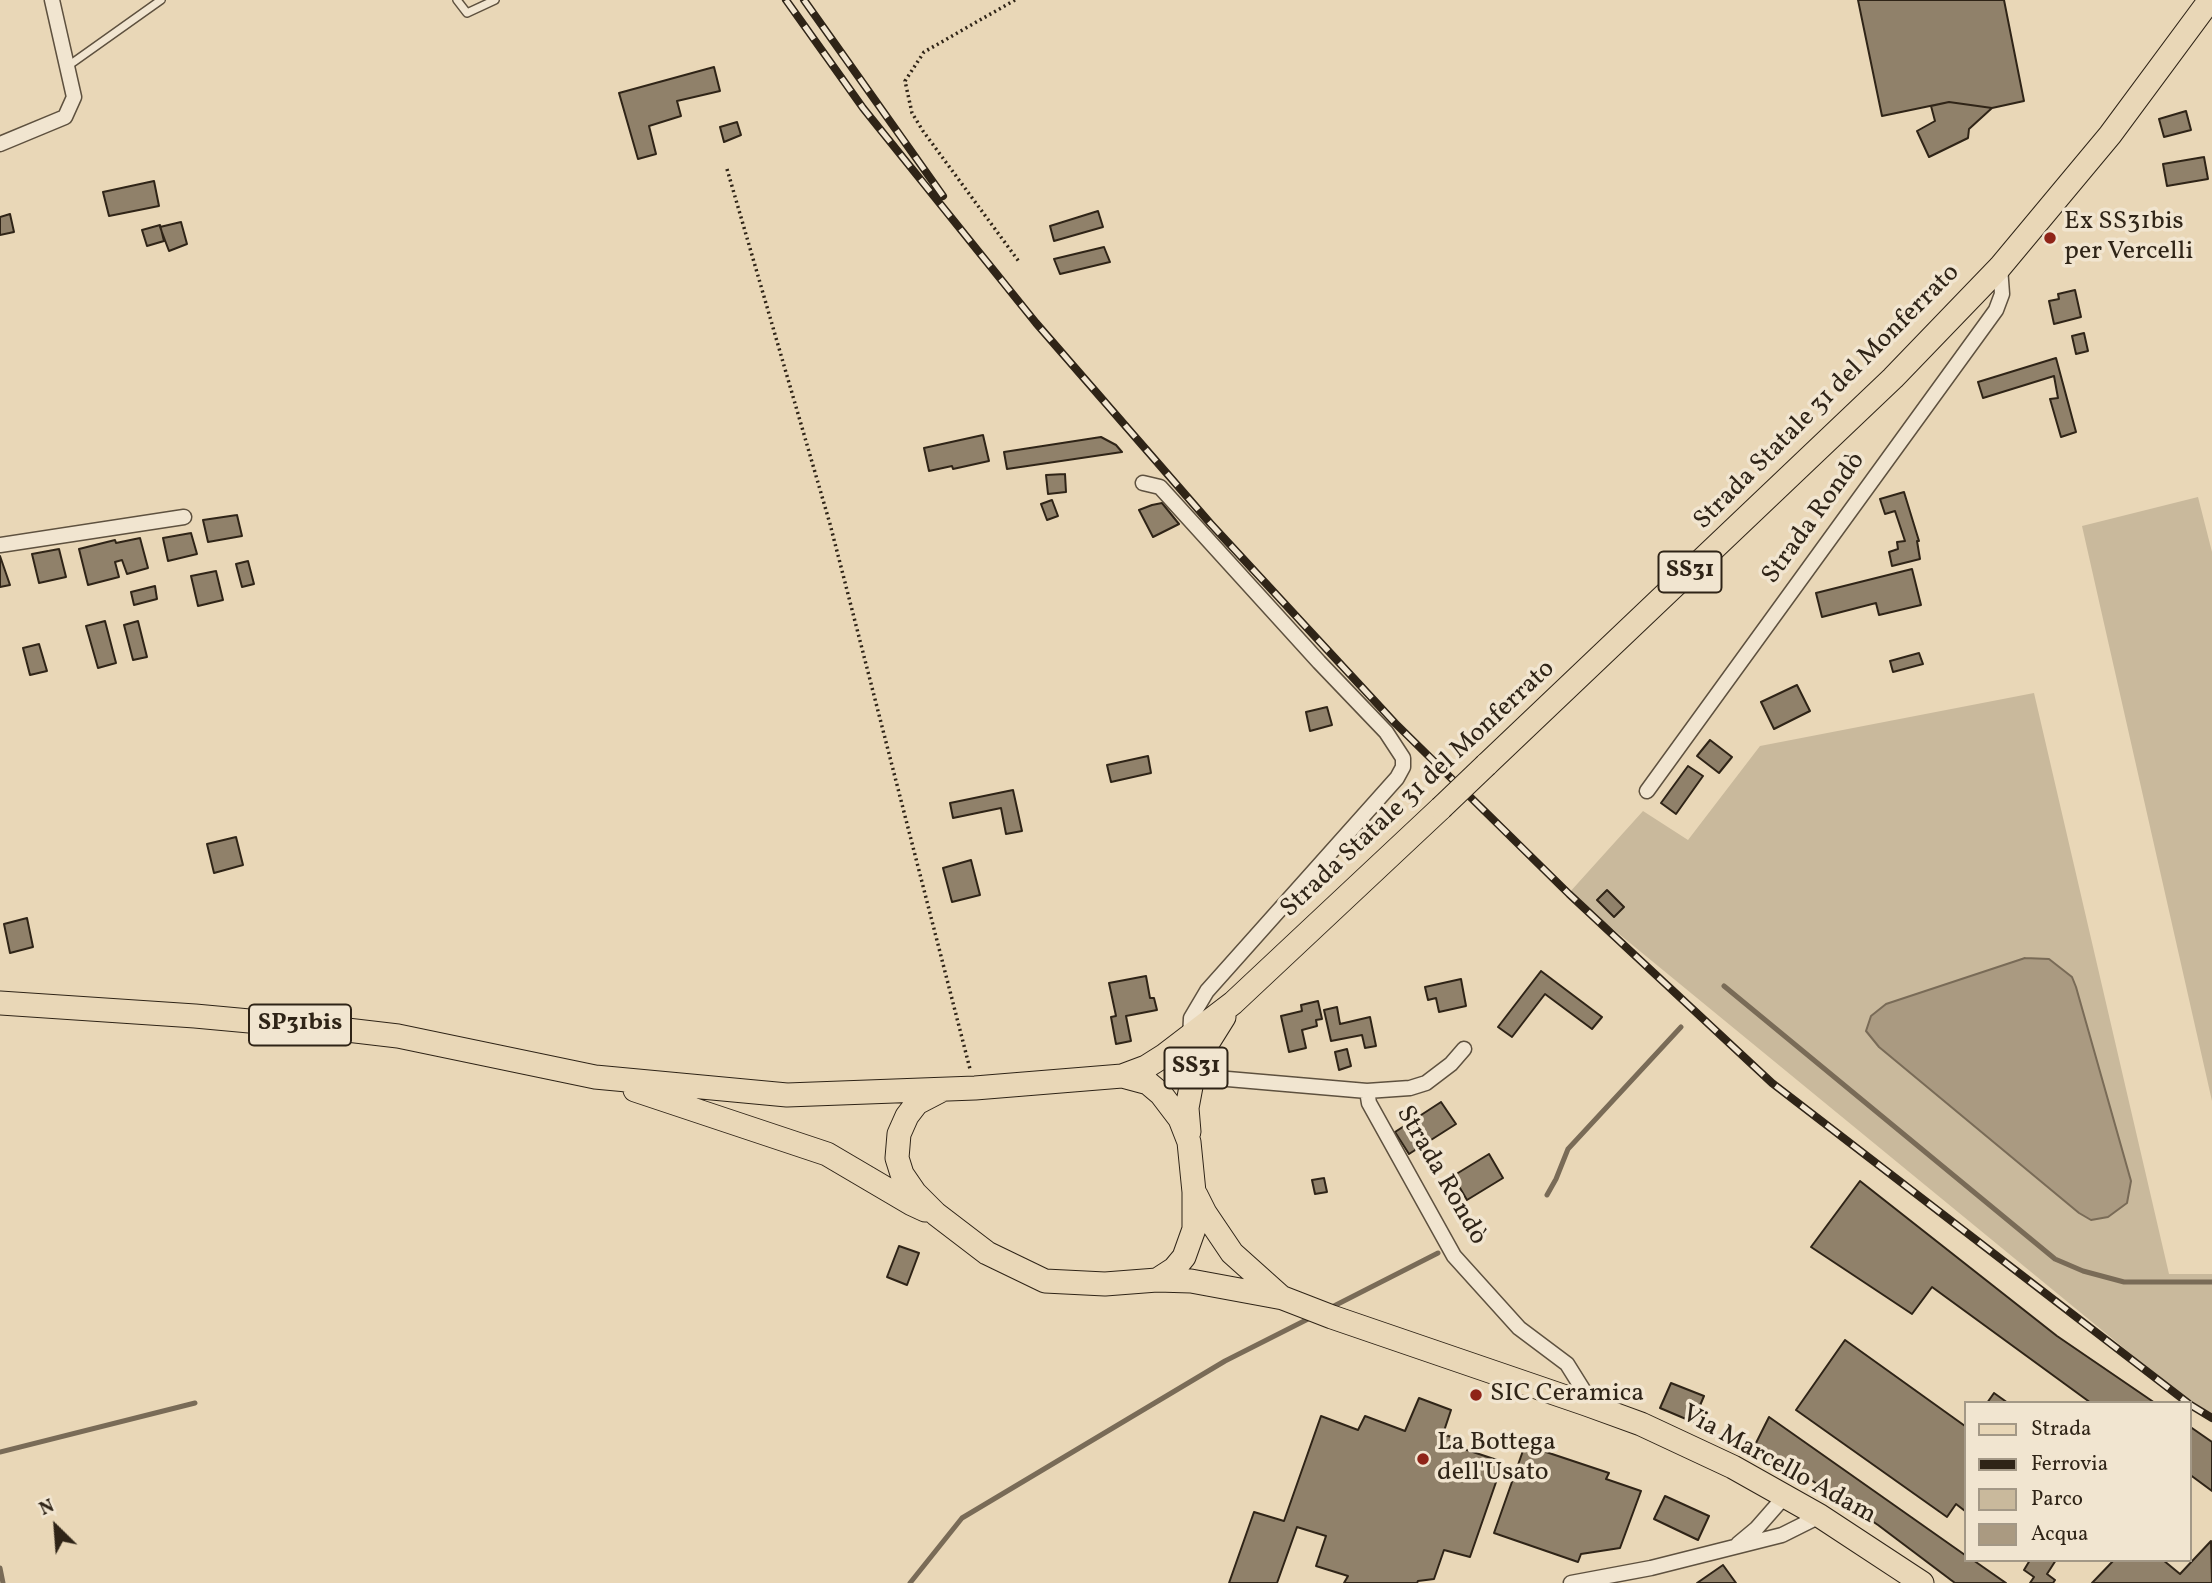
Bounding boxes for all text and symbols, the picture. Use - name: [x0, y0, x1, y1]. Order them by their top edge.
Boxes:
- place label: Ex SS31bis per Vercelli: [2064, 207, 2193, 268]
- marker: Ex SS31bis per Vercelli: [2042, 230, 2058, 246]
- street label: Strada Statale 31 del Monferrato: [1688, 258, 1968, 538]
- street label: Strada Rondò: [1757, 447, 1873, 591]
- road number: SS31: [1658, 552, 1722, 592]
- street label: Strada Statale 31 del Monferrato: [1275, 655, 1563, 925]
- road number: SP31bis: [249, 1004, 351, 1045]
- road number: SS31: [1164, 1048, 1228, 1088]
- street label: Strada Rondò: [1388, 1101, 1492, 1251]
- place label: SIC Ceramica: [1490, 1379, 1644, 1411]
- marker: SIC Ceramica: [1468, 1387, 1484, 1403]
- street label: Via Marcello Adam: [1675, 1400, 1881, 1532]
- legend: [1964, 1401, 2191, 1562]
- text: Strada: [2031, 1415, 2092, 1444]
- place label: La Bottega dell'Usato: [1437, 1428, 1556, 1490]
- text: Ferrovia: [2031, 1450, 2108, 1479]
- marker: La Bottega dell'Usato: [1415, 1451, 1431, 1467]
- text: Parco: [2031, 1485, 2083, 1514]
- north arrow: [21, 1492, 91, 1562]
- text: N: [35, 1493, 59, 1523]
- text: Acqua: [2031, 1520, 2089, 1549]

